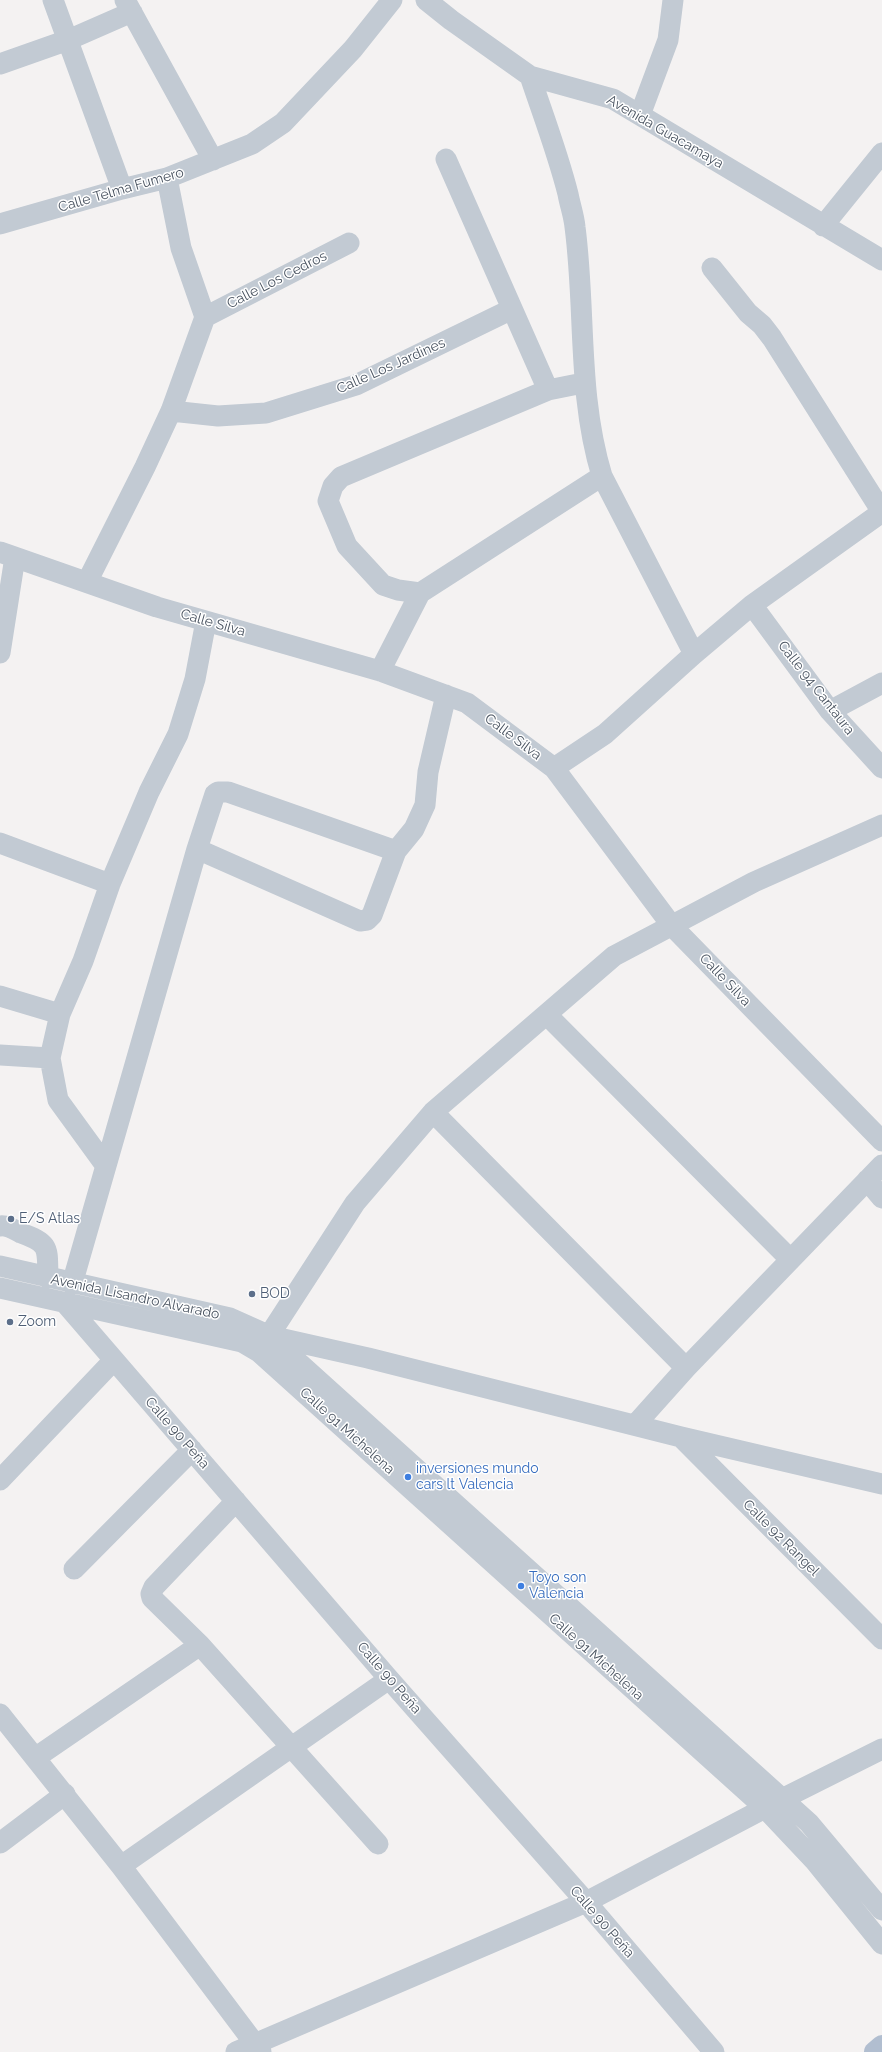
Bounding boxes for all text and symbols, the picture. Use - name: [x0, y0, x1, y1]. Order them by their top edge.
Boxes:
- street label: Avenida Guacamaya: [604, 92, 726, 172]
- street label: Calle Telma Fumero: [56, 164, 186, 216]
- street label: Calle Los Cedros: [224, 248, 330, 312]
- street label: Calle Los Jardines: [334, 334, 448, 398]
- street label: Calle Silva: [179, 606, 247, 640]
- street label: Calle 94 Cantaura: [774, 638, 858, 738]
- street label: Calle Silva: [481, 710, 545, 764]
- street label: Calle Silva: [696, 950, 754, 1010]
- place label: E/S Atlas: [19, 1211, 80, 1227]
- marker: E/S Atlas: [6, 1214, 16, 1224]
- street label: Avenida Lisandro Alvarado: [49, 1271, 221, 1323]
- place label: BOD: [260, 1286, 290, 1302]
- marker: BOD: [247, 1289, 257, 1299]
- place label: Zoom: [18, 1314, 56, 1330]
- marker: Zoom: [5, 1317, 15, 1327]
- street label: Calle 91 Michelena: [296, 1384, 398, 1478]
- street label: Calle 90 Peña: [141, 1394, 213, 1472]
- place label: inversiones mundo cars lt Valencia: [416, 1461, 539, 1494]
- marker: inversiones mundo cars lt Valencia: [403, 1472, 413, 1482]
- street label: Calle 92 Rangel: [739, 1496, 823, 1580]
- place label: Toyo son Valencia: [529, 1570, 587, 1602]
- marker: Toyo son Valencia: [516, 1581, 526, 1591]
- street label: Calle 91 Michelena: [545, 1610, 647, 1704]
- street label: Calle 90 Peña: [353, 1639, 425, 1717]
- street label: Calle 90 Peña: [566, 1883, 638, 1961]

